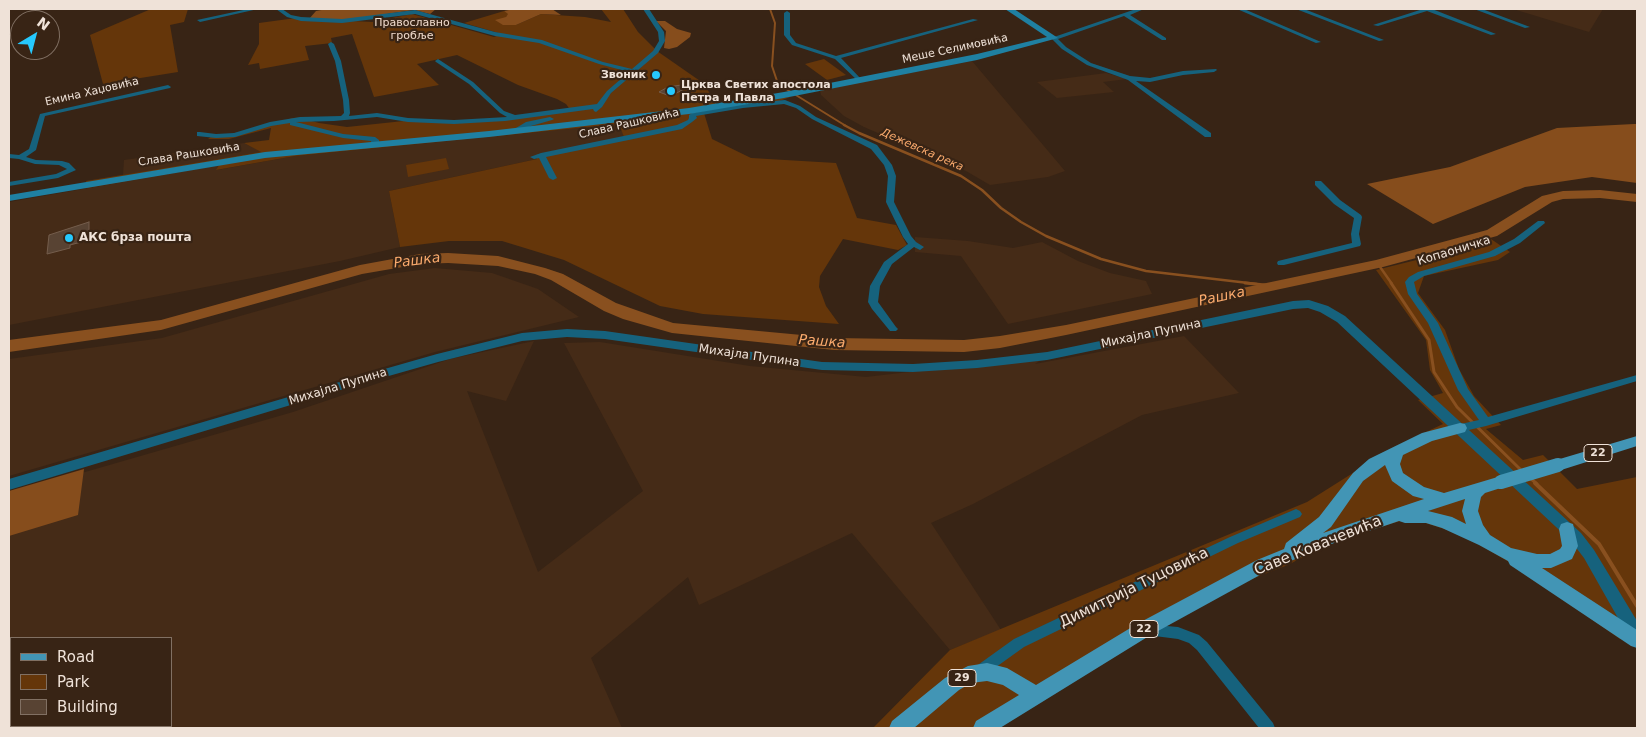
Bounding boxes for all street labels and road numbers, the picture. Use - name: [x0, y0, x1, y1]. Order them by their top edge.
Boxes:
- street label: Меше Селимовића: [901, 31, 1009, 67]
- street label: Емина Хаџовића: [44, 75, 140, 109]
- street label: Слава Рашковића: [578, 106, 680, 142]
- street label: Слава Рашковића: [137, 140, 241, 170]
- street label: Копаоничка: [1416, 233, 1492, 269]
- street label: Михајла Пупина: [1100, 316, 1202, 352]
- street label: Михајла Пупина: [698, 342, 800, 370]
- street label: Михајла Пупина: [287, 365, 389, 409]
- road number: 22: [1584, 444, 1612, 462]
- street label: Саве Ковачевића: [1252, 512, 1384, 580]
- street label: Димитрија Туцовића: [1057, 544, 1211, 632]
- road number: 22: [1130, 620, 1158, 638]
- road number: 29: [948, 670, 976, 686]

